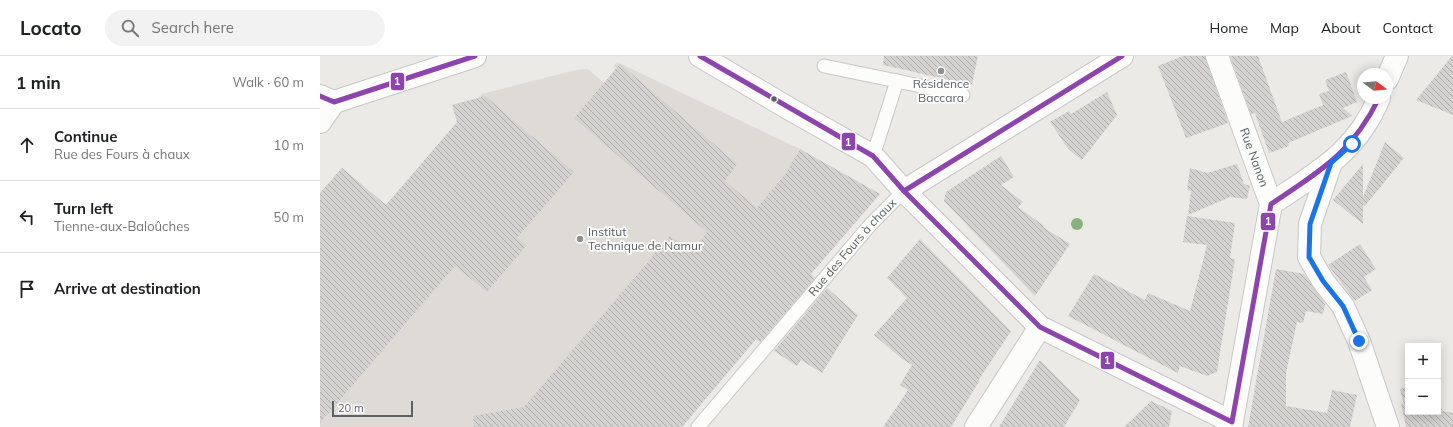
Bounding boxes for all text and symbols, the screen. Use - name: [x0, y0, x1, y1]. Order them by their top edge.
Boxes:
- search box: [105, 10, 385, 46]
- text: Locato: [20, 16, 81, 40]
- icon: search: [119, 17, 141, 39]
- text: Search here: [151, 18, 234, 37]
- text: Home: [1209, 19, 1248, 37]
- text: Map: [1270, 19, 1299, 37]
- text: About: [1321, 19, 1361, 37]
- text: Contact: [1383, 19, 1433, 37]
- marker: Résidence Baccara: [936, 66, 946, 76]
- north arrow: [1357, 68, 1393, 104]
- text: 1 min: [16, 72, 61, 93]
- line badge: 1: [390, 72, 405, 91]
- text: Walk · 60 m: [233, 74, 304, 90]
- text: 1: [394, 74, 401, 88]
- place label: Résidence Baccara: [913, 76, 969, 105]
- unlabelled marker: [769, 94, 779, 104]
- street label: Rue Nanon: [1237, 126, 1272, 189]
- text: Continue: [54, 127, 117, 146]
- line badge: 1: [841, 132, 856, 151]
- icon: ahead: [16, 134, 38, 156]
- text: 1: [845, 135, 852, 149]
- route start: [1343, 135, 1361, 153]
- text: 10 m: [274, 137, 304, 153]
- text: Rue des Fours à chaux: [54, 146, 190, 162]
- street label: Rue des Fours à chaux: [805, 195, 900, 299]
- text: Turn left: [54, 199, 113, 218]
- icon: left: [16, 206, 38, 228]
- text: 50 m: [274, 209, 304, 225]
- line badge: 1: [1260, 212, 1276, 231]
- text: 1: [1265, 214, 1272, 228]
- text: Tienne-aux-Baloûches: [54, 218, 190, 234]
- place label: Institut Technique de Namur: [588, 224, 703, 253]
- marker: Institut Technique de Namur: [575, 234, 585, 244]
- icon: arrive: [16, 278, 38, 300]
- text: Arrive at destination: [54, 279, 201, 298]
- route end: [1350, 332, 1368, 350]
- map controls: [1405, 343, 1441, 415]
- button: +: [1405, 343, 1441, 379]
- line badge: 1: [1100, 351, 1115, 370]
- text: 1: [1104, 353, 1111, 367]
- button: −: [1405, 379, 1441, 415]
- scale bar: [332, 399, 413, 418]
- text: 20 m: [338, 401, 364, 415]

